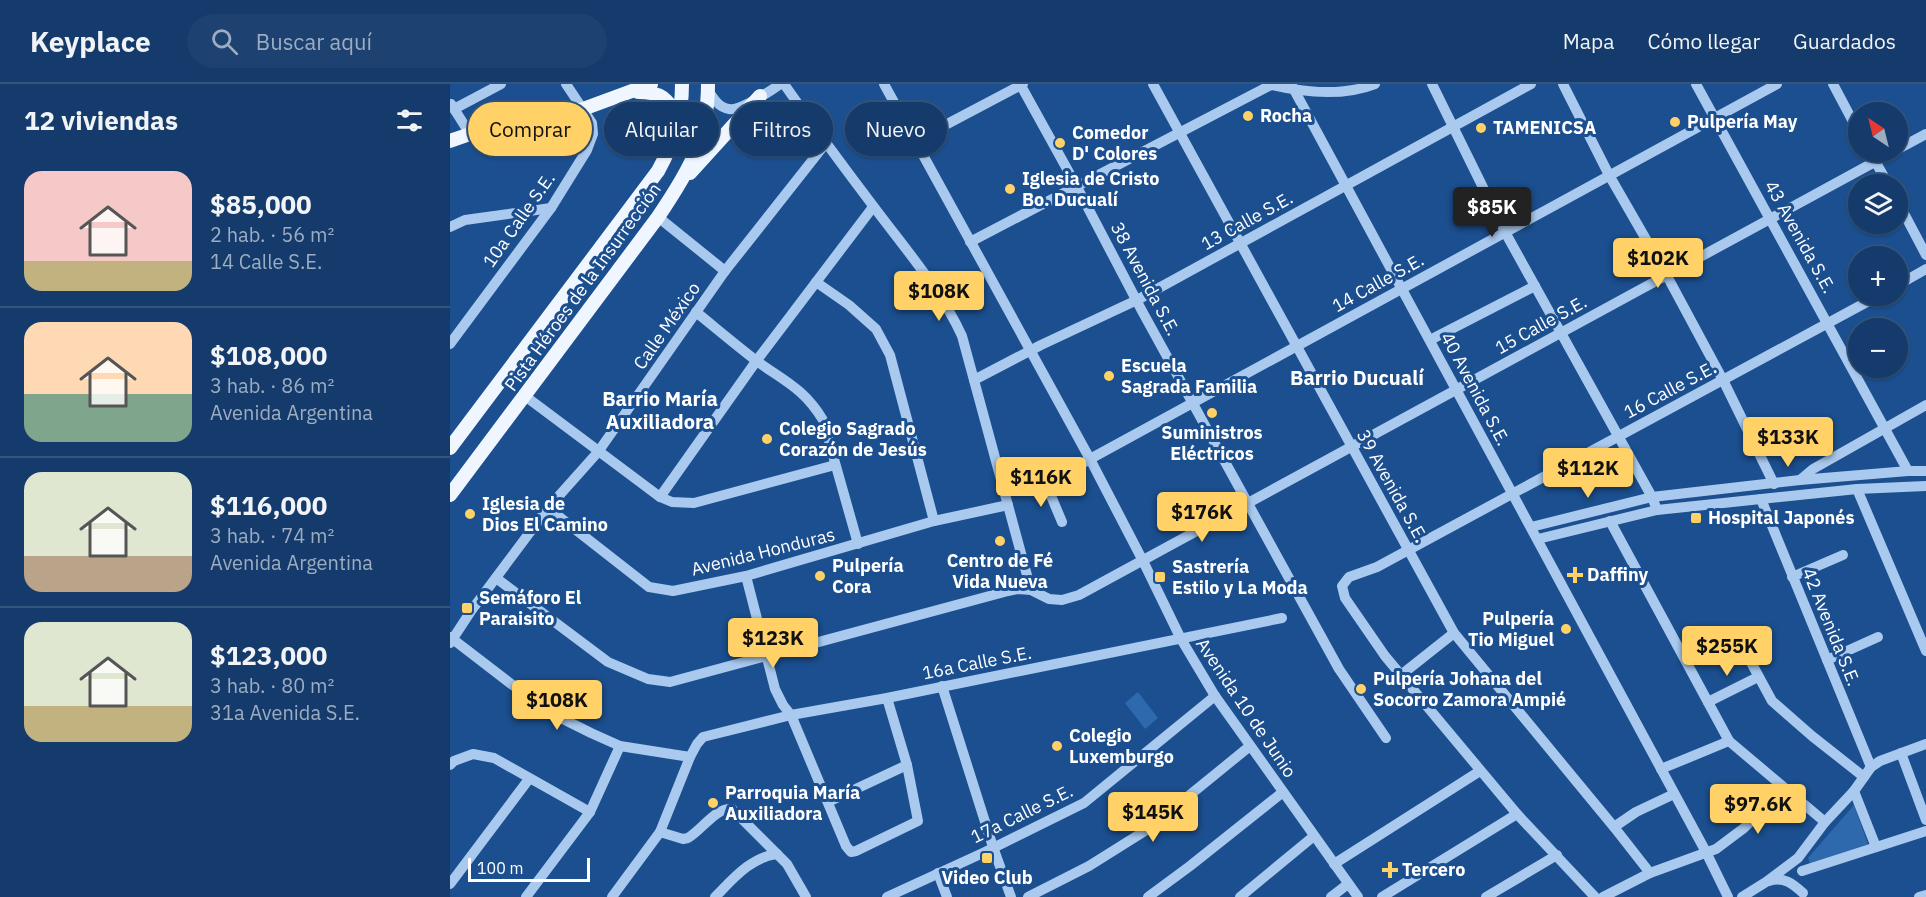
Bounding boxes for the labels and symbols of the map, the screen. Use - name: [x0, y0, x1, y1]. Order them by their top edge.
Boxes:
- north arrow: [1848, 102, 1908, 162]
- place label: Rocha: [1260, 104, 1312, 127]
- marker: Rocha: [1241, 109, 1255, 123]
- place label: Pulpería May: [1687, 110, 1798, 133]
- marker: Pulpería May: [1668, 115, 1682, 129]
- place label: TAMENICSA: [1493, 116, 1596, 139]
- place label: Comedor D' Colores: [1072, 121, 1157, 165]
- marker: TAMENICSA: [1474, 121, 1488, 135]
- marker: Comedor D' Colores: [1053, 136, 1067, 150]
- place label: Iglesia de Cristo Bo. Ducualí: [1022, 167, 1159, 211]
- street label: 10a Calle S.E.: [477, 168, 560, 272]
- street label: 43 Avenida S.E.: [1760, 176, 1841, 297]
- street label: Pista Héroes de la Insurrección: [499, 178, 666, 395]
- marker: Iglesia de Cristo Bo. Ducualí: [1003, 182, 1017, 196]
- street label: 13 Calle S.E.: [1197, 186, 1297, 255]
- pin: $85K: [1456, 187, 1528, 238]
- street label: 38 Avenida S.E.: [1106, 218, 1185, 340]
- pin: $102K: [1616, 238, 1700, 289]
- street label: 14 Calle S.E.: [1328, 248, 1428, 317]
- pin: $108K: [897, 271, 981, 322]
- street label: Calle México: [628, 278, 705, 374]
- street label: 15 Calle S.E.: [1491, 290, 1591, 359]
- street label: 40 Avenida S.E.: [1436, 328, 1515, 450]
- place label: Escuela Sagrada Familia: [1121, 354, 1257, 398]
- street label: 16 Calle S.E.: [1620, 356, 1720, 423]
- district label: Barrio Ducualí: [1290, 364, 1424, 391]
- marker: Escuela Sagrada Familia: [1102, 369, 1116, 383]
- district label: Barrio María Auxiliadora: [602, 385, 718, 435]
- marker: Suministros Eléctricos: [1205, 406, 1219, 420]
- place label: Colegio Sagrado Corazón de Jesús: [779, 417, 927, 461]
- pin: $133K: [1746, 417, 1830, 468]
- place label: Suministros Eléctricos: [1161, 421, 1263, 465]
- street label: 39 Avenida S.E.: [1352, 425, 1433, 546]
- marker: Colegio Sagrado Corazón de Jesús: [760, 432, 774, 446]
- pin: $112K: [1546, 448, 1630, 499]
- pin: $116K: [999, 457, 1083, 508]
- place label: Iglesia de Dios El Camino: [482, 492, 608, 536]
- pin: $176K: [1160, 492, 1244, 543]
- place label: Hospital Japonés: [1708, 506, 1855, 529]
- marker: Iglesia de Dios El Camino: [463, 507, 477, 521]
- marker: Hospital Japonés: [1689, 511, 1703, 525]
- street label: Avenida Honduras: [689, 523, 837, 581]
- marker: Centro de Fé Vida Nueva: [993, 534, 1007, 548]
- place label: Centro de Fé Vida Nueva: [947, 549, 1053, 593]
- place label: Pulpería Cora: [832, 554, 904, 598]
- place label: Sastrería Estilo y La Moda: [1172, 555, 1308, 599]
- place label: Daffiny: [1587, 563, 1649, 586]
- street label: 42 Avenida S.E.: [1797, 564, 1866, 689]
- marker: Daffiny: [1568, 568, 1582, 582]
- marker: Pulpería Cora: [813, 569, 827, 583]
- marker: Sastrería Estilo y La Moda: [1153, 570, 1167, 584]
- place label: Semáforo El Paraisito: [479, 586, 582, 630]
- marker: Semáforo El Paraisito: [460, 601, 474, 615]
- place label: Pulpería Tio Miguel: [1468, 607, 1555, 651]
- pin: $123K: [731, 618, 815, 669]
- marker: Pulpería Tio Miguel: [1559, 622, 1573, 636]
- pin: $255K: [1685, 626, 1769, 677]
- street label: Avenida 10 de Junio: [1191, 634, 1302, 782]
- street label: 16a Calle S.E.: [920, 641, 1033, 684]
- place label: Pulpería Johana del Socorro Zamora Ampié: [1373, 667, 1566, 711]
- pin: $108K: [515, 680, 599, 731]
- marker: Pulpería Johana del Socorro Zamora Ampié: [1354, 682, 1368, 696]
- place label: Colegio Luxemburgo: [1069, 724, 1174, 768]
- marker: Colegio Luxemburgo: [1050, 739, 1064, 753]
- street label: 17a Calle S.E.: [967, 779, 1077, 848]
- place label: Parroquia María Auxiliadora: [725, 781, 860, 825]
- pin: $97.6K: [1709, 784, 1807, 835]
- pin: $145K: [1111, 792, 1195, 843]
- marker: Parroquia María Auxiliadora: [706, 796, 720, 810]
- marker: Video Club: [980, 851, 994, 865]
- scale bar: [468, 855, 590, 882]
- place label: Tercero: [1402, 858, 1465, 881]
- marker: Tercero: [1383, 863, 1397, 877]
- place label: Video Club: [941, 866, 1033, 889]

